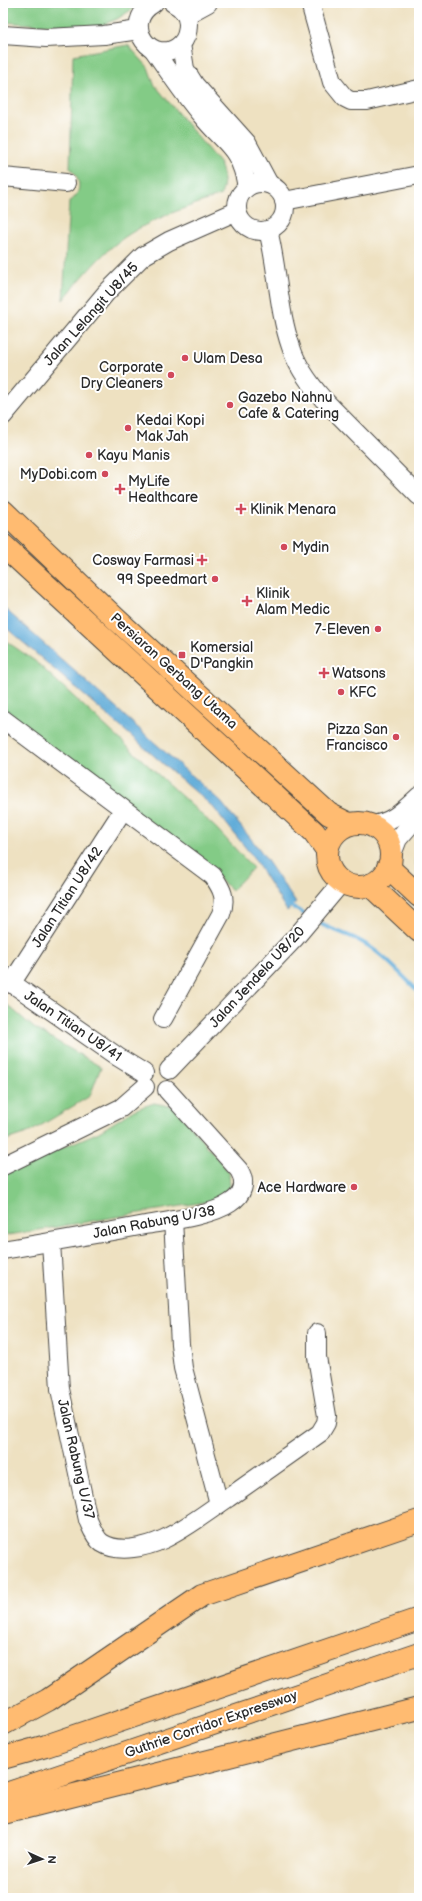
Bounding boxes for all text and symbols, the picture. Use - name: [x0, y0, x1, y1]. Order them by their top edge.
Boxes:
- street label: Jalan Lelangit U8/45: [40, 259, 142, 369]
- place label: Ulam Desa: [193, 350, 263, 367]
- marker: Ulam Desa: [180, 353, 190, 363]
- place label: Corporate Dry Cleaners: [80, 359, 163, 392]
- marker: Corporate Dry Cleaners: [166, 370, 176, 380]
- place label: Gazebo Nahnu Cafe & Catering: [238, 389, 339, 422]
- marker: Gazebo Nahnu Cafe & Catering: [225, 400, 235, 410]
- place label: Kedai Kopi Mak Jah: [136, 412, 204, 445]
- marker: Kedai Kopi Mak Jah: [123, 423, 133, 433]
- place label: Kayu Manis: [97, 447, 170, 464]
- marker: Kayu Manis: [84, 450, 94, 460]
- place label: MyDobi.com: [20, 466, 97, 483]
- marker: MyDobi.com: [100, 469, 110, 479]
- place label: MyLife Healthcare: [128, 473, 198, 506]
- marker: MyLife Healthcare: [115, 484, 125, 494]
- place label: Klinik Menara: [250, 501, 336, 518]
- marker: Klinik Menara: [235, 503, 247, 515]
- place label: Mydin: [292, 539, 329, 556]
- marker: Mydin: [279, 542, 289, 552]
- place label: Cosway Farmasi: [92, 552, 194, 569]
- marker: Cosway Farmasi: [197, 555, 207, 565]
- place label: 99 Speedmart: [117, 571, 208, 588]
- marker: 99 Speedmart: [210, 574, 220, 584]
- place label: Klinik Alam Medic: [256, 585, 330, 618]
- marker: Klinik Alam Medic: [241, 595, 253, 607]
- street label: Persiaran Gerbang Utama: [107, 609, 241, 733]
- place label: 7-Eleven: [315, 621, 370, 638]
- marker: 7-Eleven: [373, 624, 383, 634]
- place label: Komersial D'Pangkin: [190, 639, 254, 672]
- marker: Komersial D'Pangkin: [177, 650, 187, 660]
- place label: Watsons: [332, 665, 386, 682]
- marker: Watsons: [319, 668, 329, 678]
- place label: KFC: [349, 684, 376, 701]
- marker: KFC: [336, 687, 346, 697]
- place label: Pizza San Francisco: [326, 721, 388, 754]
- marker: Pizza San Francisco: [391, 732, 401, 742]
- street label: Jalan Titian U8/42: [28, 843, 106, 951]
- street label: Jalan Jendela U8/20: [206, 923, 308, 1031]
- street label: Jalan Titian U8/41: [21, 987, 125, 1065]
- place label: Ace Hardware: [257, 1179, 346, 1196]
- marker: Ace Hardware: [349, 1182, 359, 1192]
- street label: Jalan Rabung U/38: [91, 1202, 217, 1242]
- street label: Jalan Rabung U/37: [54, 1397, 98, 1521]
- street label: Guthrie Corridor Expressway: [123, 1686, 300, 1762]
- north arrow: [22, 1839, 62, 1879]
- text: N: [45, 1855, 58, 1864]

